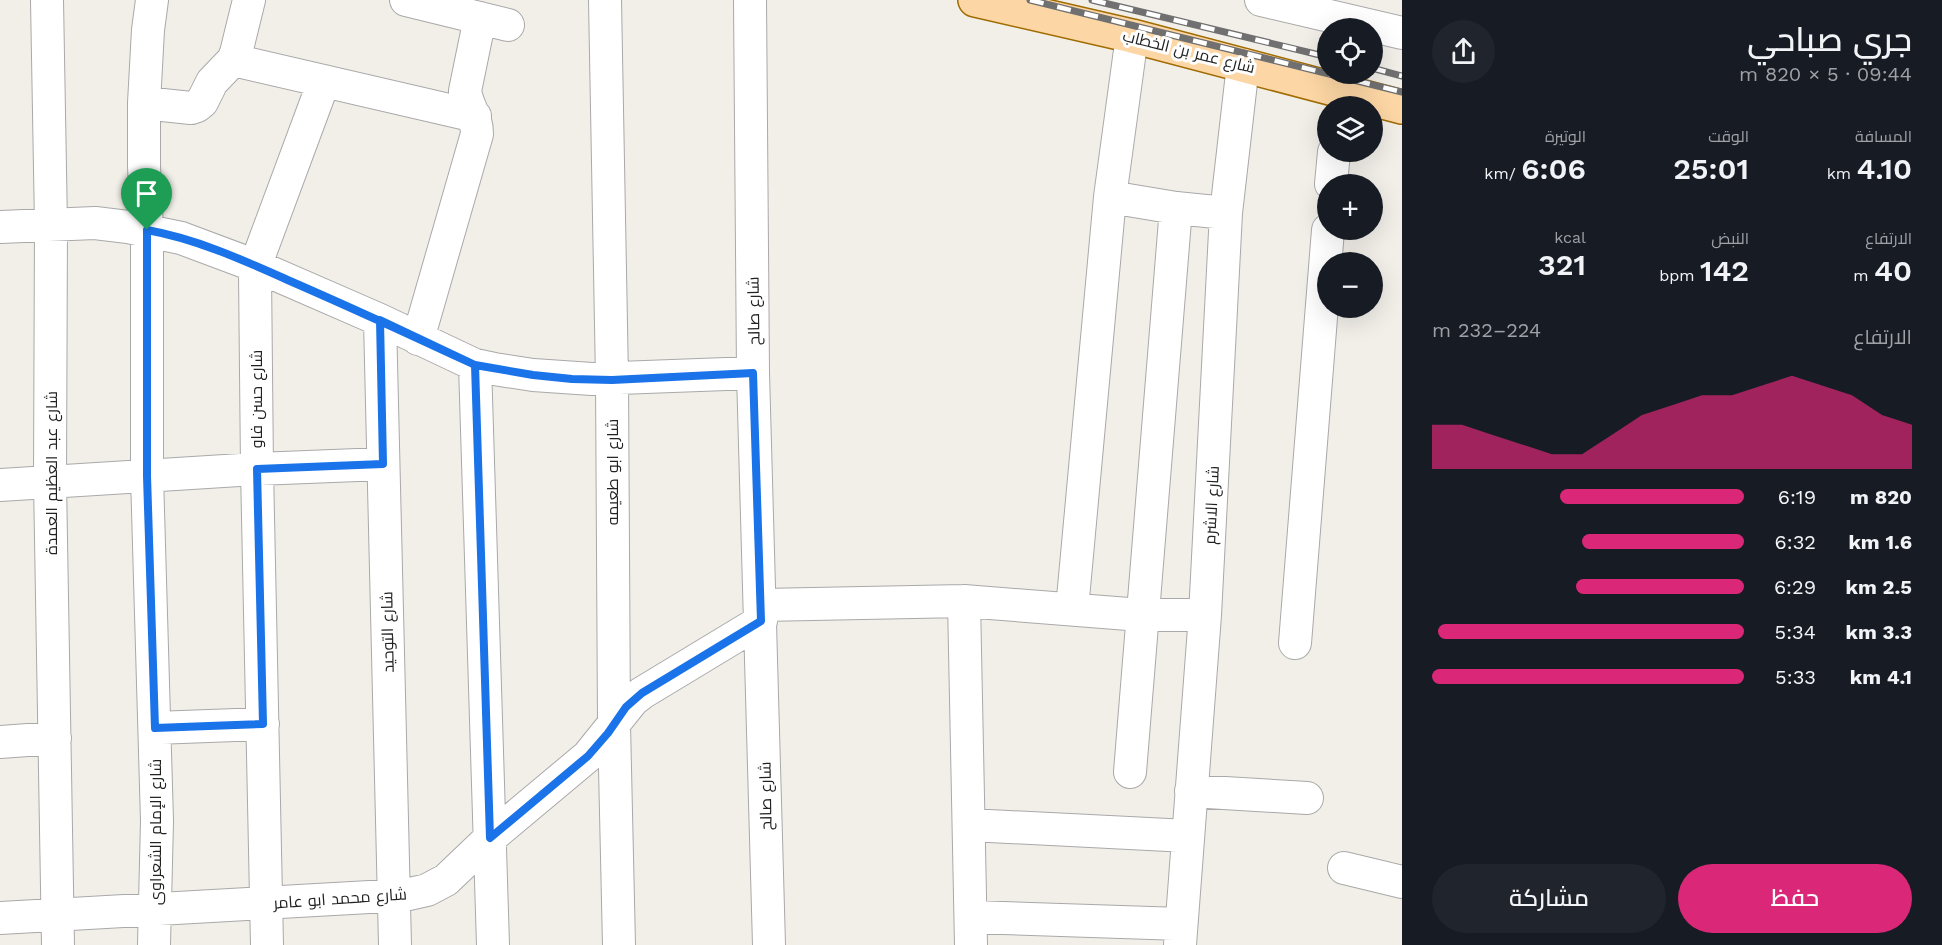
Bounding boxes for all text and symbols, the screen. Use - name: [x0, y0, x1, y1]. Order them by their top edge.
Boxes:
- map controls: [1317, 18, 1383, 318]
- button: locate: [1317, 18, 1383, 84]
- button: share: [1432, 20, 1495, 83]
- text: جري صباحي: [1747, 20, 1912, 59]
- street label: شارع عمر بن الخطاب: [1120, 26, 1257, 79]
- text: 09:44 · 5 × 820 m: [1739, 62, 1912, 86]
- button: layers: [1317, 96, 1383, 162]
- text: الوتيرة: [1545, 127, 1586, 146]
- text: الوقت: [1708, 127, 1749, 146]
- text: المسافة: [1855, 127, 1912, 146]
- text: 6:06: [1521, 151, 1586, 186]
- text: 25:01: [1673, 151, 1749, 186]
- text: 4.10: [1856, 151, 1912, 186]
- text: /km: [1484, 164, 1521, 183]
- text: km: [1827, 164, 1856, 183]
- pin: [121, 168, 172, 230]
- button: +: [1317, 174, 1383, 240]
- icon: arrive: [130, 177, 163, 210]
- text: kcal: [1554, 228, 1586, 247]
- text: النبض: [1711, 229, 1749, 248]
- text: الارتفاع: [1865, 229, 1912, 248]
- text: 321: [1538, 247, 1586, 282]
- button: −: [1317, 252, 1383, 318]
- text: 142: [1700, 253, 1749, 288]
- text: 40: [1874, 253, 1912, 288]
- text: bpm: [1659, 266, 1700, 285]
- text: m: [1853, 266, 1874, 285]
- street label: شارع صالح: [743, 276, 766, 346]
- text: 224–232 m: [1432, 318, 1541, 342]
- text: الارتفاع: [1853, 325, 1912, 349]
- street label: شارع حسن فاو: [247, 350, 268, 448]
- street label: شارع عبد العظيم العمدة: [42, 391, 63, 555]
- street label: شارع ابو طعيمه: [603, 419, 624, 525]
- street label: شارع الاشرم: [1200, 465, 1225, 545]
- text: 6:19: [1778, 485, 1816, 509]
- text: 820 m: [1850, 485, 1912, 509]
- text: 6:32: [1775, 530, 1816, 554]
- text: 1.6 km: [1848, 530, 1912, 554]
- text: 6:29: [1774, 575, 1816, 599]
- text: 2.5 km: [1846, 575, 1912, 599]
- street label: شارع التوحيد: [377, 591, 400, 673]
- text: 5:34: [1775, 620, 1816, 644]
- text: 3.3 km: [1845, 620, 1912, 644]
- text: 5:33: [1775, 665, 1816, 689]
- text: 4.1 km: [1850, 665, 1912, 689]
- street label: شارع الإمام الشعراوى: [146, 759, 167, 905]
- street label: شارع صالح: [755, 761, 778, 831]
- button: مشاركة: [1432, 864, 1666, 933]
- button: حفظ: [1678, 864, 1912, 933]
- street label: شارع محمد ابو عامر: [272, 884, 408, 915]

